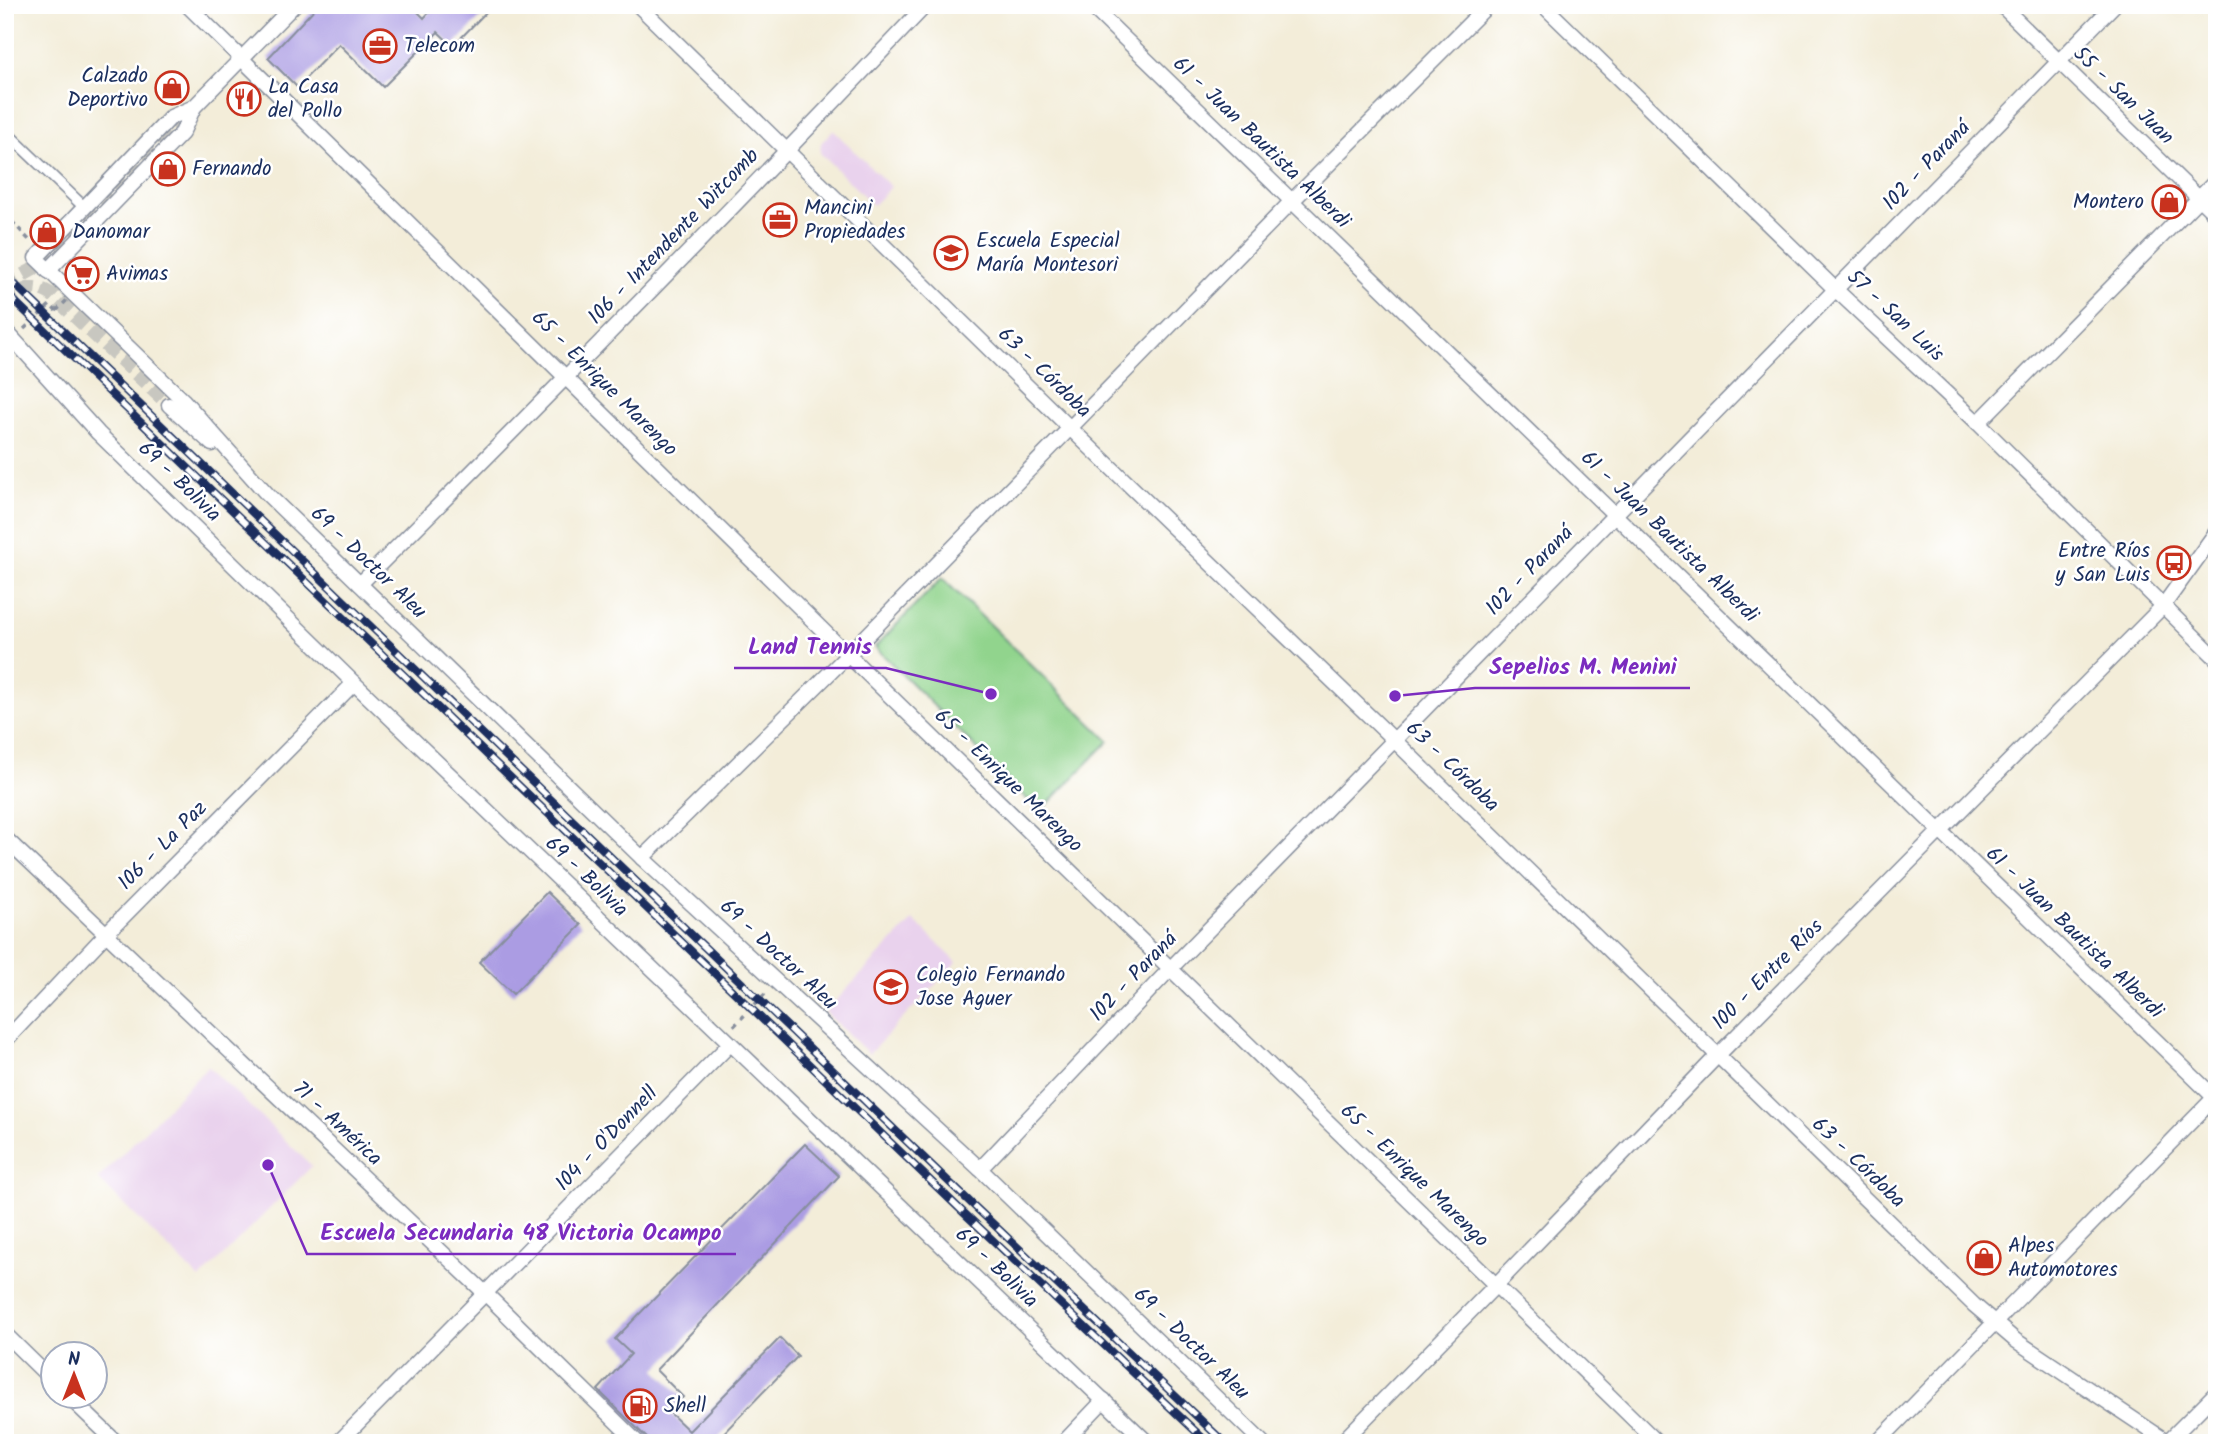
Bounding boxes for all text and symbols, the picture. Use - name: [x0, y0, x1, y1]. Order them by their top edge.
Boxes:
- office icon: Telecom: [361, 27, 399, 65]
- place label: Telecom: [404, 30, 475, 63]
- street label: 55 - San Juan: [2065, 39, 2181, 153]
- street label: 61 - Juan Bautista Alberdi: [1164, 49, 1358, 238]
- place label: Calzado Deportivo: [67, 60, 148, 117]
- shop icon: Calzado Deportivo: [153, 69, 191, 107]
- place label: La Casa del Pollo: [268, 71, 342, 128]
- restaurant icon: La Casa del Pollo: [225, 80, 263, 118]
- street label: 102 - Paraná: [1875, 112, 1980, 219]
- street label: 106 - Intendente Witcomb: [581, 141, 767, 333]
- shop icon: Fernando: [149, 150, 187, 188]
- place label: Fernando: [192, 153, 272, 186]
- shop icon: Montero: [2150, 183, 2188, 221]
- place label: Montero: [2073, 186, 2144, 219]
- place label: Mancini Propiedades: [804, 192, 906, 249]
- office icon: Mancini Propiedades: [761, 201, 799, 239]
- shop icon: Danomar: [28, 213, 66, 251]
- place label: Danomar: [72, 216, 151, 249]
- place label: Escuela Especial María Montesori: [976, 225, 1120, 282]
- school or university icon: Escuela Especial María Montesori: [932, 234, 970, 272]
- supermarket icon: Avimas: [63, 255, 101, 293]
- place label: Avimas: [106, 258, 168, 291]
- street label: 57 - San Luis: [1839, 262, 1951, 370]
- street label: 65 - Enrique Marengo: [523, 303, 685, 465]
- street label: 63 - Córdoba: [989, 319, 1099, 427]
- street label: 69 - Bolivia: [130, 434, 228, 530]
- street label: 61 - Juan Bautista Alberdi: [1572, 443, 1766, 632]
- street label: 69 - Doctor Aleu: [302, 499, 434, 627]
- street label: 102 - Paraná: [1478, 517, 1583, 624]
- place label: Entre Ríos y San Luis: [2055, 535, 2150, 592]
- bus stop icon: Entre Ríos y San Luis: [2155, 544, 2193, 582]
- callout: Land Tennis: [734, 624, 886, 668]
- text: Land Tennis: [748, 630, 872, 666]
- callout: Sepelios M. Menini: [1475, 644, 1690, 688]
- text: Sepelios M. Menini: [1489, 650, 1678, 686]
- street label: 65 - Enrique Marengo: [926, 701, 1090, 861]
- street label: 63 - Córdoba: [1397, 713, 1507, 821]
- street label: 106 - La Paz: [111, 794, 215, 898]
- street label: 69 - Bolivia: [537, 829, 635, 925]
- street label: 61 - Juan Bautista Alberdi: [1977, 839, 2171, 1028]
- street label: 69 - Doctor Aleu: [711, 891, 845, 1019]
- street label: 100 - Entre Ríos: [1705, 912, 1831, 1038]
- street label: 102 - Paraná: [1082, 923, 1187, 1030]
- place label: Colegio Fernando Jose Aguer: [916, 959, 1065, 1016]
- school or university icon: Colegio Fernando Jose Aguer: [872, 968, 910, 1006]
- street label: 71 - América: [285, 1074, 389, 1174]
- street label: 104 - O'Donnell: [548, 1079, 666, 1199]
- street label: 65 - Enrique Marengo: [1332, 1096, 1496, 1256]
- street label: 63 - Córdoba: [1803, 1109, 1913, 1217]
- callout: Escuela Secundaria 48 Victoria Ocampo: [307, 1210, 736, 1254]
- text: Escuela Secundaria 48 Victoria Ocampo: [321, 1216, 721, 1252]
- street label: 69 - Bolivia: [947, 1220, 1045, 1316]
- place label: Alpes Automotores: [2008, 1230, 2118, 1287]
- shop icon: Alpes Automotores: [1965, 1239, 2003, 1277]
- street label: 69 - Doctor Aleu: [1125, 1280, 1257, 1408]
- north arrow: [38, 1340, 108, 1410]
- text: N: [68, 1345, 80, 1375]
- fuel station icon: Shell: [621, 1387, 659, 1425]
- place label: Shell: [664, 1390, 706, 1423]

